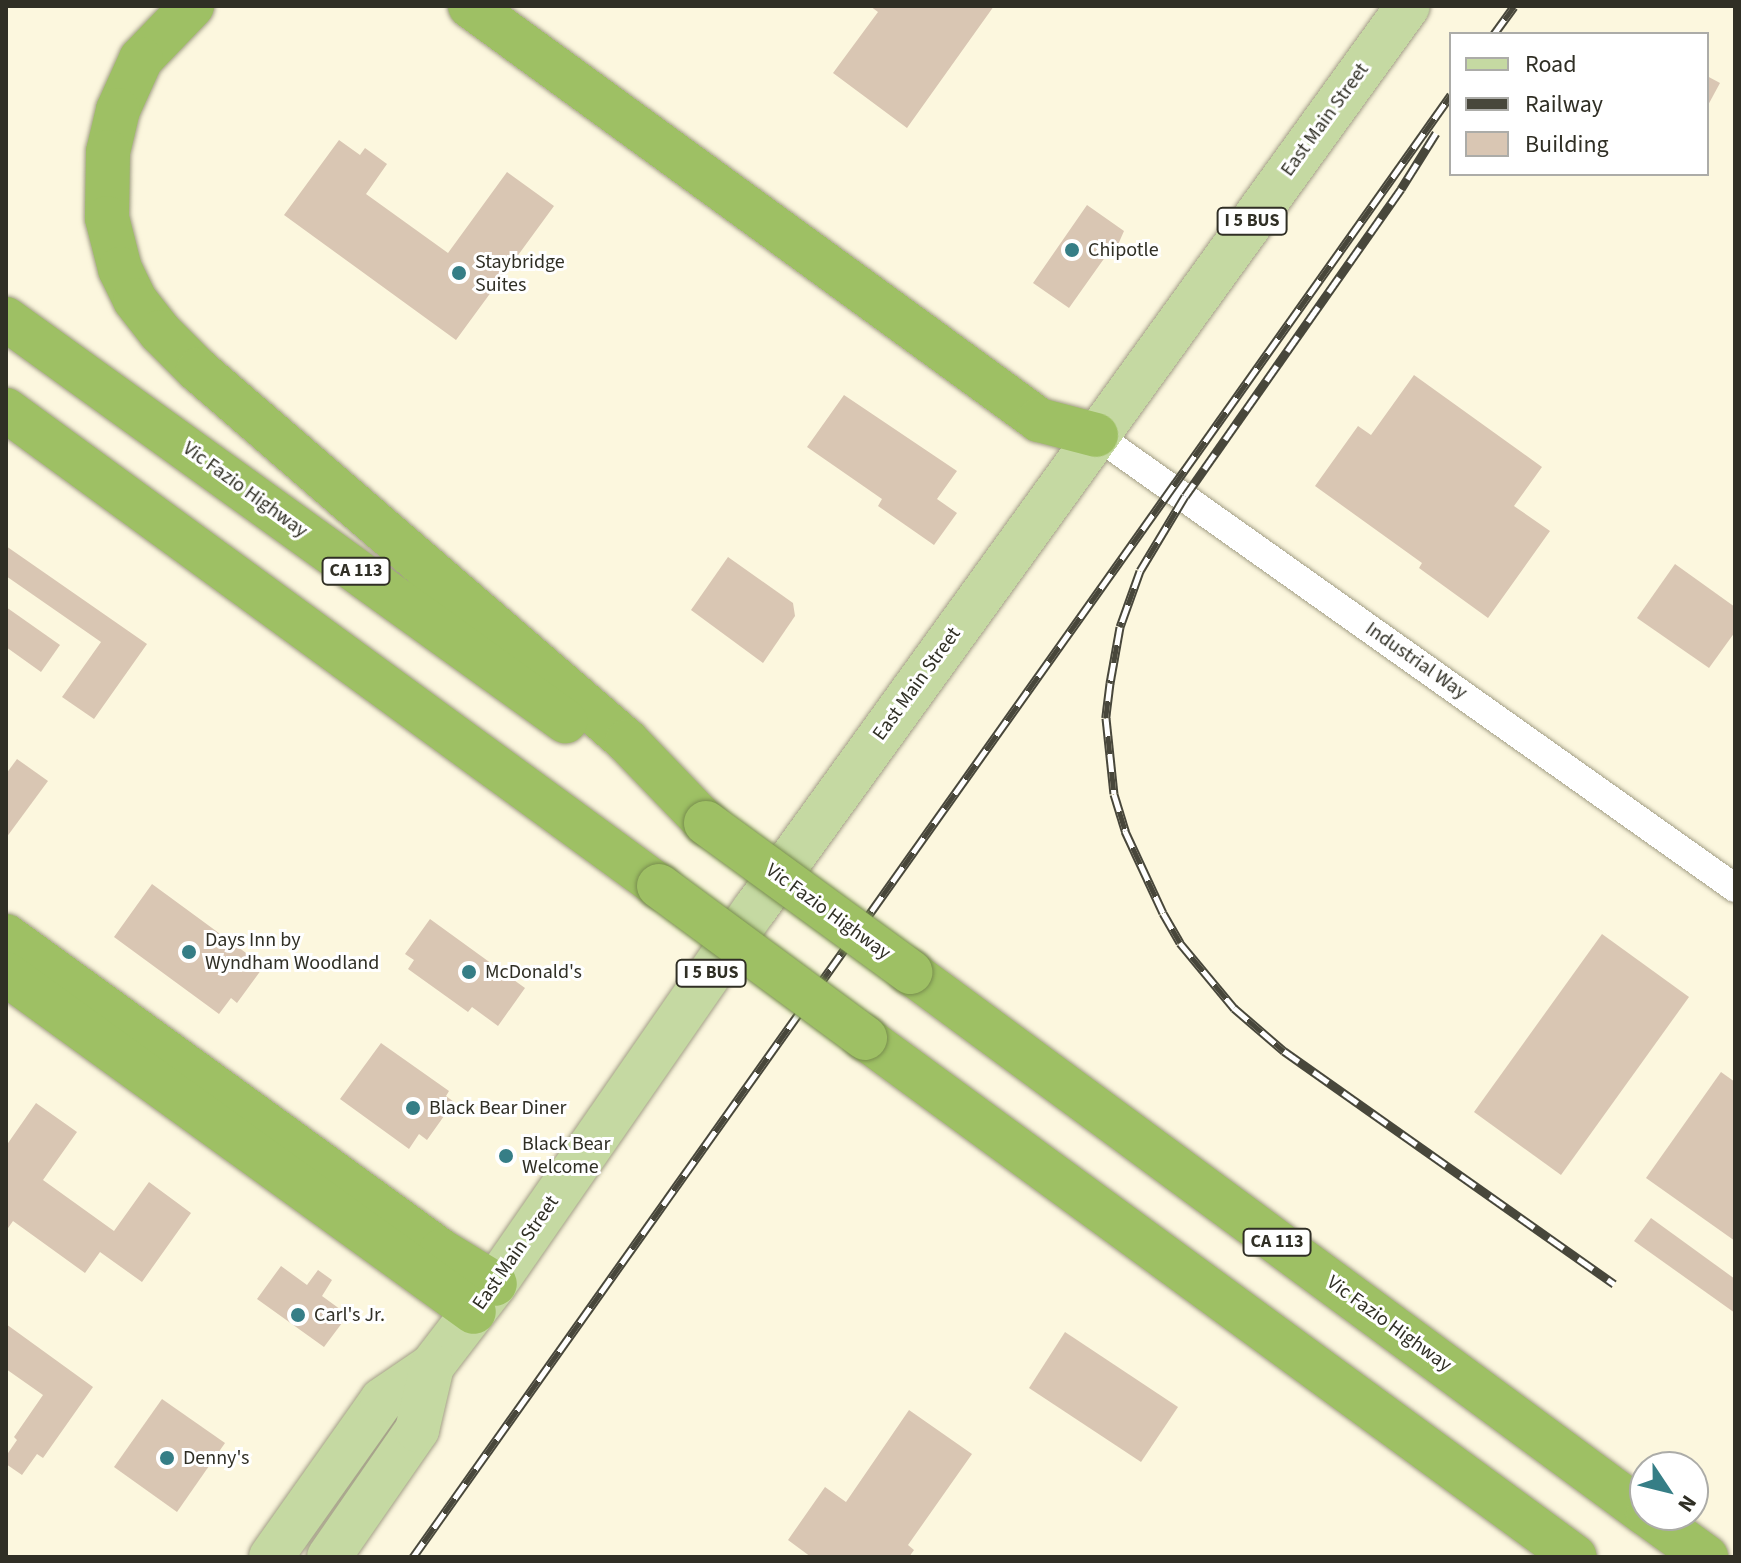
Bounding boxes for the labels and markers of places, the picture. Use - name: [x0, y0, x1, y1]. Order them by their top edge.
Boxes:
- place label: Chipotle: [1088, 238, 1159, 262]
- marker: Chipotle: [1063, 241, 1081, 259]
- place label: Staybridge Suites: [475, 250, 565, 297]
- marker: Staybridge Suites: [450, 264, 468, 282]
- place label: Days Inn by Wyndham Woodland: [205, 928, 379, 975]
- marker: Days Inn by Wyndham Woodland: [180, 943, 198, 961]
- place label: McDonald's: [485, 960, 582, 984]
- marker: McDonald's: [460, 963, 478, 981]
- place label: Black Bear Diner: [429, 1096, 566, 1120]
- marker: Black Bear Diner: [404, 1099, 422, 1117]
- place label: Black Bear Welcome: [522, 1132, 610, 1179]
- marker: Black Bear Welcome: [497, 1147, 515, 1165]
- place label: Carl's Jr.: [314, 1303, 385, 1327]
- marker: Carl's Jr.: [289, 1306, 307, 1324]
- place label: Denny's: [183, 1446, 249, 1470]
- marker: Denny's: [158, 1449, 176, 1467]

